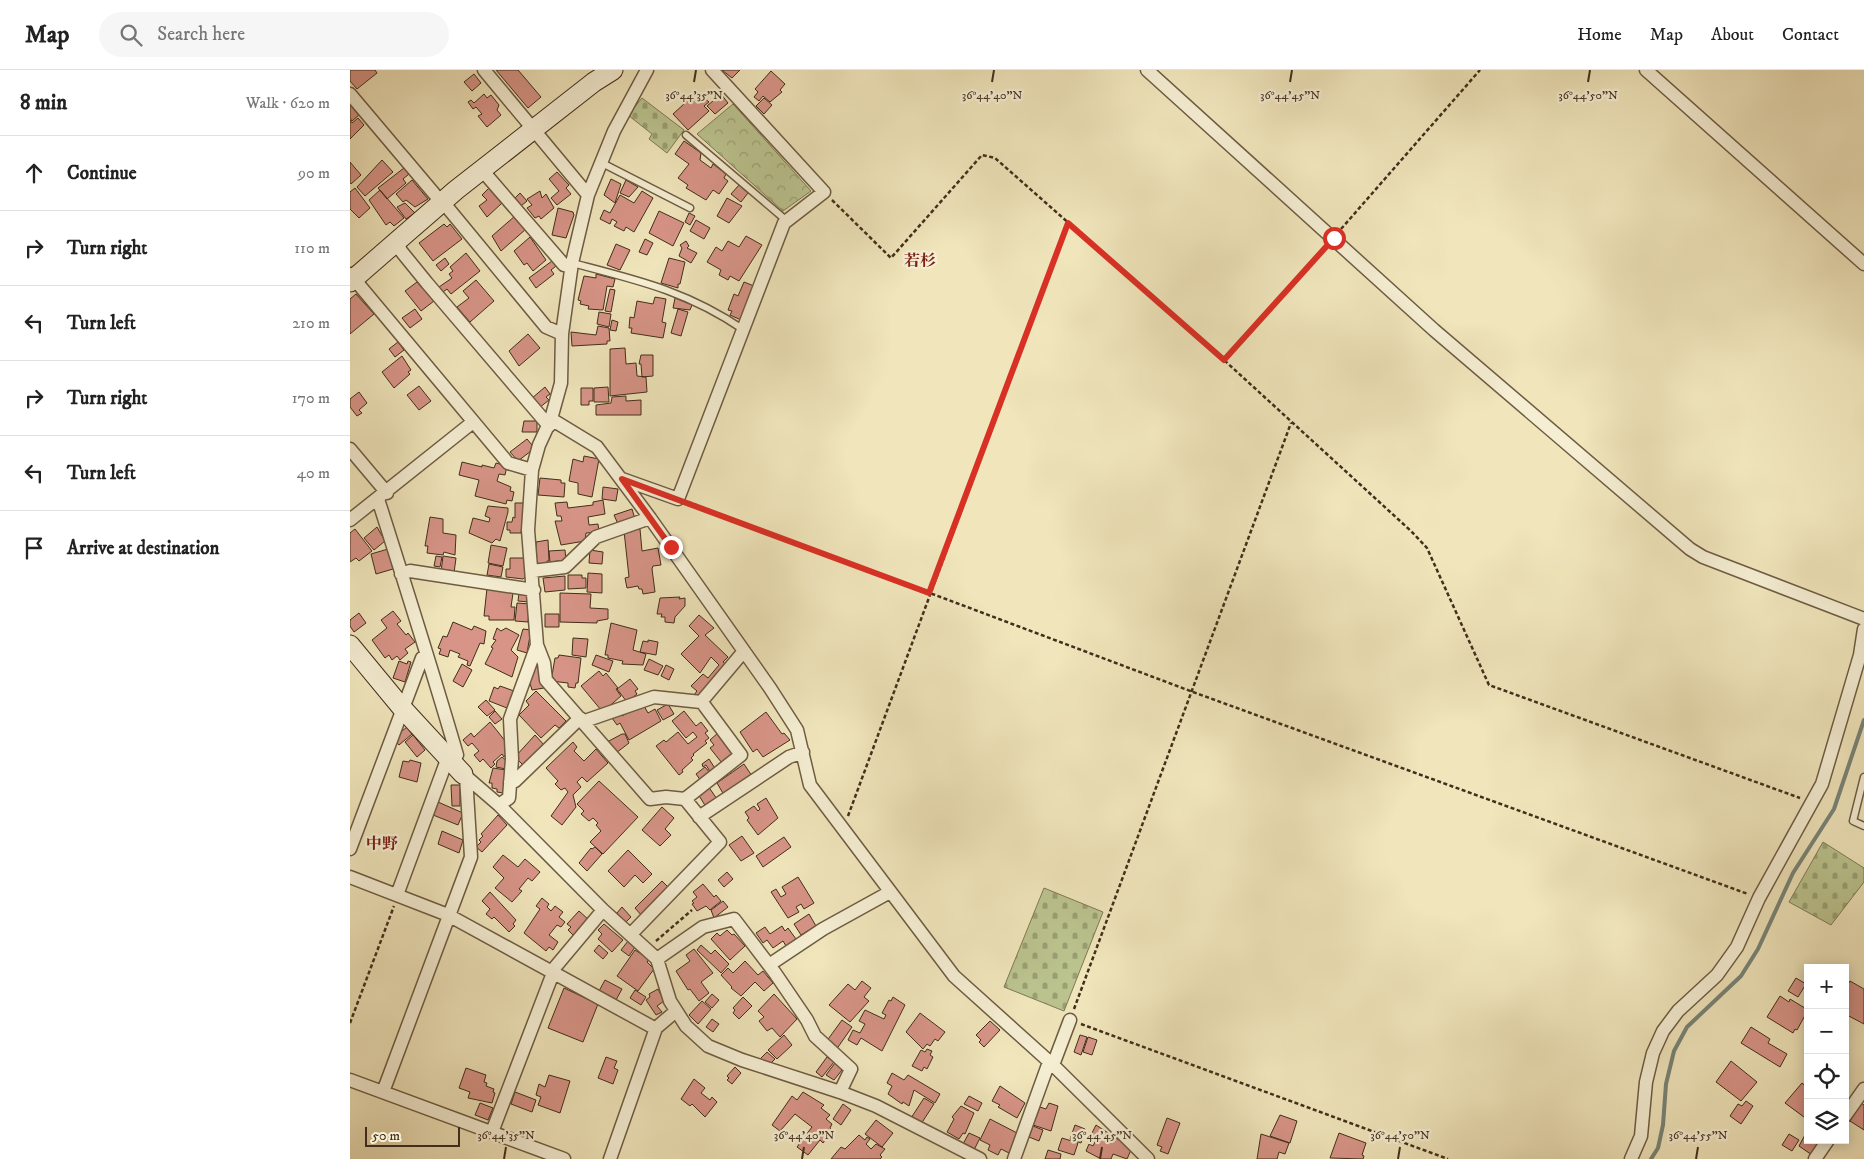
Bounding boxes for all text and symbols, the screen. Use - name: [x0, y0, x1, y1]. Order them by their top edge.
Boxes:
- search box: [99, 12, 449, 57]
- text: Map: [25, 20, 69, 50]
- icon: search: [117, 21, 145, 49]
- text: Search here: [157, 23, 245, 46]
- text: Home: [1577, 24, 1622, 46]
- text: Map: [1650, 24, 1683, 46]
- text: About: [1711, 24, 1754, 46]
- text: Contact: [1782, 24, 1839, 46]
- text: 36°44'35"N: [665, 88, 723, 103]
- text: 36°44'40"N: [962, 88, 1022, 103]
- text: 36°44'45"N: [1260, 88, 1320, 103]
- text: 36°44'50"N: [1558, 88, 1618, 103]
- text: 8 min: [20, 90, 67, 116]
- text: Walk · 620 m: [246, 93, 330, 113]
- icon: ahead: [20, 159, 48, 187]
- text: Continue: [67, 162, 137, 185]
- text: 90 m: [298, 163, 330, 183]
- route start: [1323, 227, 1346, 250]
- icon: right: [20, 234, 48, 262]
- text: Turn right: [67, 237, 147, 260]
- text: 110 m: [294, 238, 330, 258]
- district label: 若杉: [904, 251, 936, 271]
- icon: left: [20, 309, 48, 337]
- text: Turn left: [67, 312, 136, 335]
- text: 210 m: [292, 313, 330, 333]
- icon: right: [20, 384, 48, 412]
- text: Turn right: [67, 387, 147, 410]
- text: 170 m: [292, 388, 330, 408]
- icon: left: [20, 459, 48, 487]
- text: Turn left: [67, 462, 136, 485]
- text: 40 m: [297, 463, 330, 483]
- icon: arrive: [20, 534, 48, 562]
- route end: [660, 536, 683, 559]
- text: Arrive at destination: [67, 537, 219, 560]
- district label: 中野: [366, 834, 398, 854]
- map controls: [1804, 964, 1849, 1144]
- button: +: [1804, 964, 1849, 1009]
- button: −: [1804, 1009, 1849, 1054]
- button: locate: [1804, 1054, 1849, 1099]
- button: layers: [1804, 1099, 1849, 1144]
- scale bar: [365, 1124, 460, 1147]
- text: 50 m: [372, 1127, 400, 1145]
- text: 36°44'35"N: [477, 1128, 535, 1143]
- text: 36°44'40"N: [774, 1128, 834, 1143]
- text: 36°44'45"N: [1072, 1128, 1132, 1143]
- text: 36°44'50"N: [1370, 1128, 1430, 1143]
- text: 36°44'55"N: [1668, 1128, 1728, 1143]

